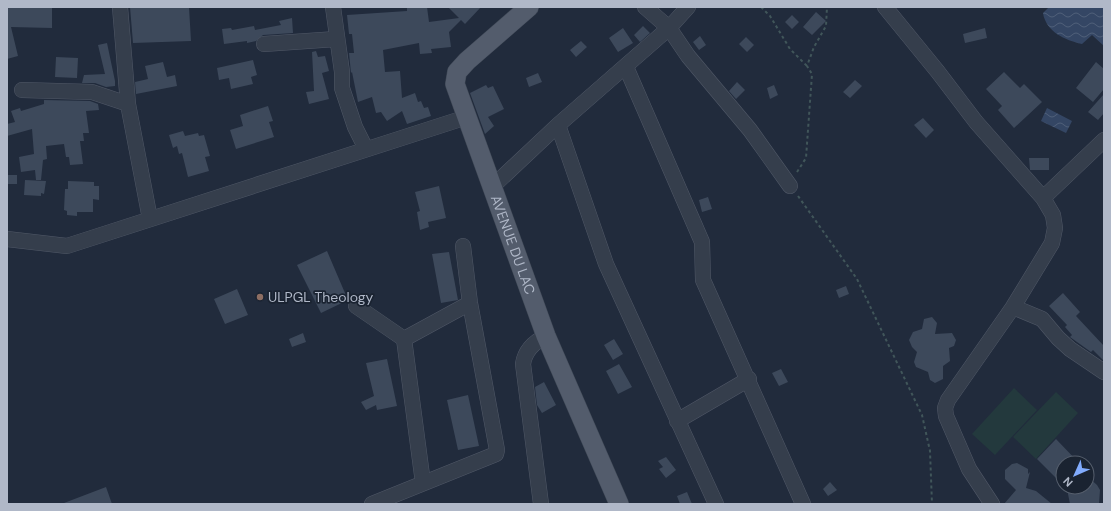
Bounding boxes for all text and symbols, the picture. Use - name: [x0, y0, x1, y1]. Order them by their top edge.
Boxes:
- street label: AVENUE DU LAC: [487, 192, 539, 297]
- place label: ULPGL Theology: [268, 288, 373, 306]
- marker: ULPGL Theology: [255, 292, 265, 302]
- north arrow: [1055, 455, 1095, 495]
- text: N: [1060, 474, 1076, 490]

